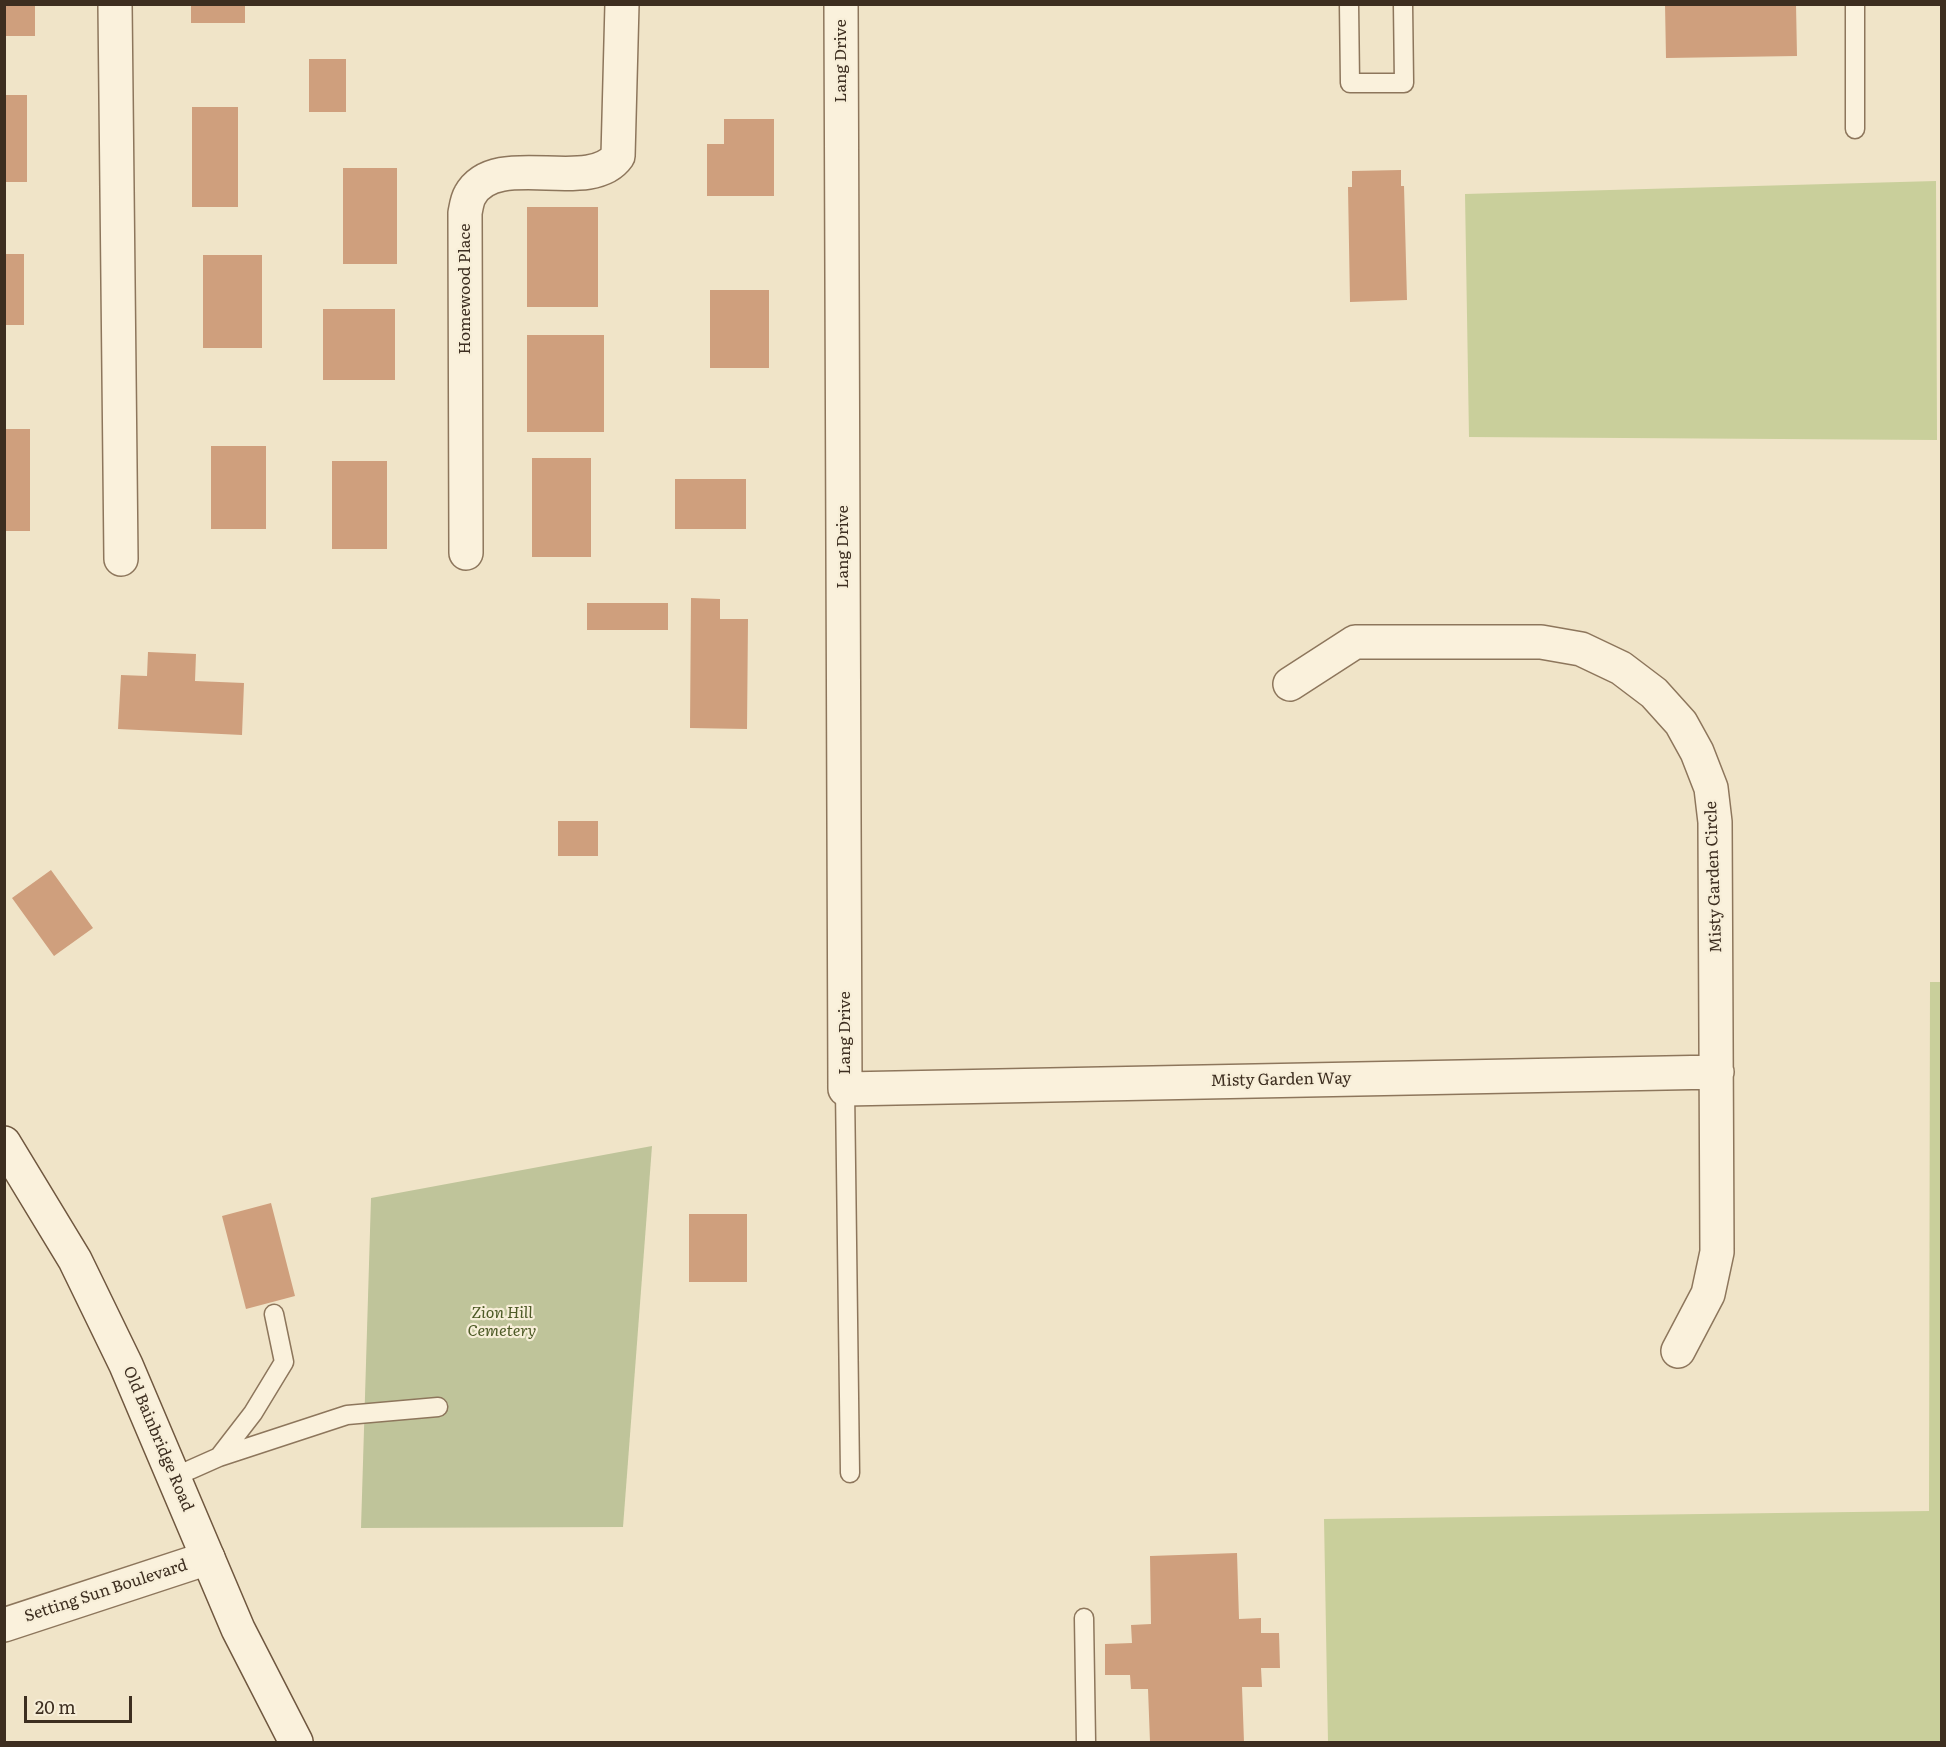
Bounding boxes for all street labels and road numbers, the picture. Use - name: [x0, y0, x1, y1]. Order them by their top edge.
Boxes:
- street label: Lang Drive: [831, 19, 851, 103]
- street label: Homewood Place: [455, 223, 475, 355]
- street label: Lang Drive: [833, 505, 853, 589]
- street label: Misty Garden Circle: [1702, 801, 1726, 953]
- street label: Lang Drive: [835, 991, 855, 1075]
- street label: Misty Garden Way: [1210, 1069, 1352, 1091]
- street label: Old Bainbridge Road: [119, 1363, 197, 1515]
- street label: Setting Sun Boulevard: [22, 1556, 190, 1626]

